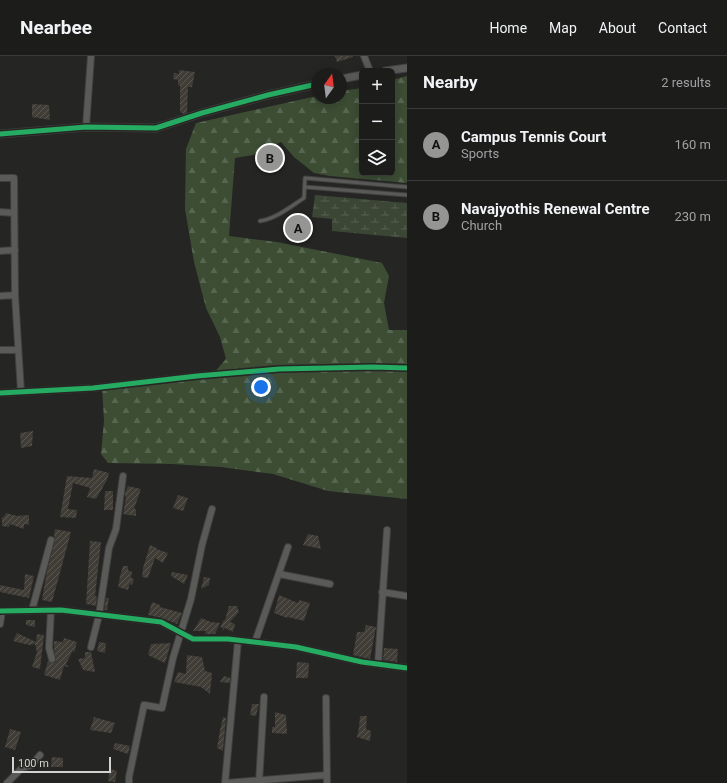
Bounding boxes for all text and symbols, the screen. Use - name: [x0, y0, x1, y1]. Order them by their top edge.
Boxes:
- text: Nearbee: [20, 16, 92, 39]
- text: Home: [489, 20, 527, 36]
- text: Map: [549, 20, 577, 36]
- text: About: [599, 20, 636, 36]
- text: Contact: [658, 20, 707, 36]
- north arrow: [311, 68, 347, 104]
- map controls: [359, 68, 395, 176]
- button: +: [359, 68, 395, 104]
- text: Nearby: [423, 72, 478, 92]
- text: 2 results: [661, 75, 711, 90]
- button: −: [359, 104, 395, 140]
- text: Campus Tennis Court: [461, 128, 606, 146]
- text: A: [432, 137, 440, 152]
- text: 160 m: [674, 137, 711, 152]
- button: layers: [359, 140, 395, 176]
- pin: B: [257, 143, 283, 173]
- text: Sports: [461, 146, 499, 161]
- text: Navajyothis Renewal Centre: [461, 200, 650, 218]
- text: B: [432, 209, 440, 224]
- text: 230 m: [674, 209, 711, 224]
- pin: A: [285, 213, 311, 243]
- text: Church: [461, 218, 502, 233]
- your location: [251, 377, 271, 397]
- scale bar: [12, 755, 111, 774]
- text: 100 m: [18, 757, 49, 770]

